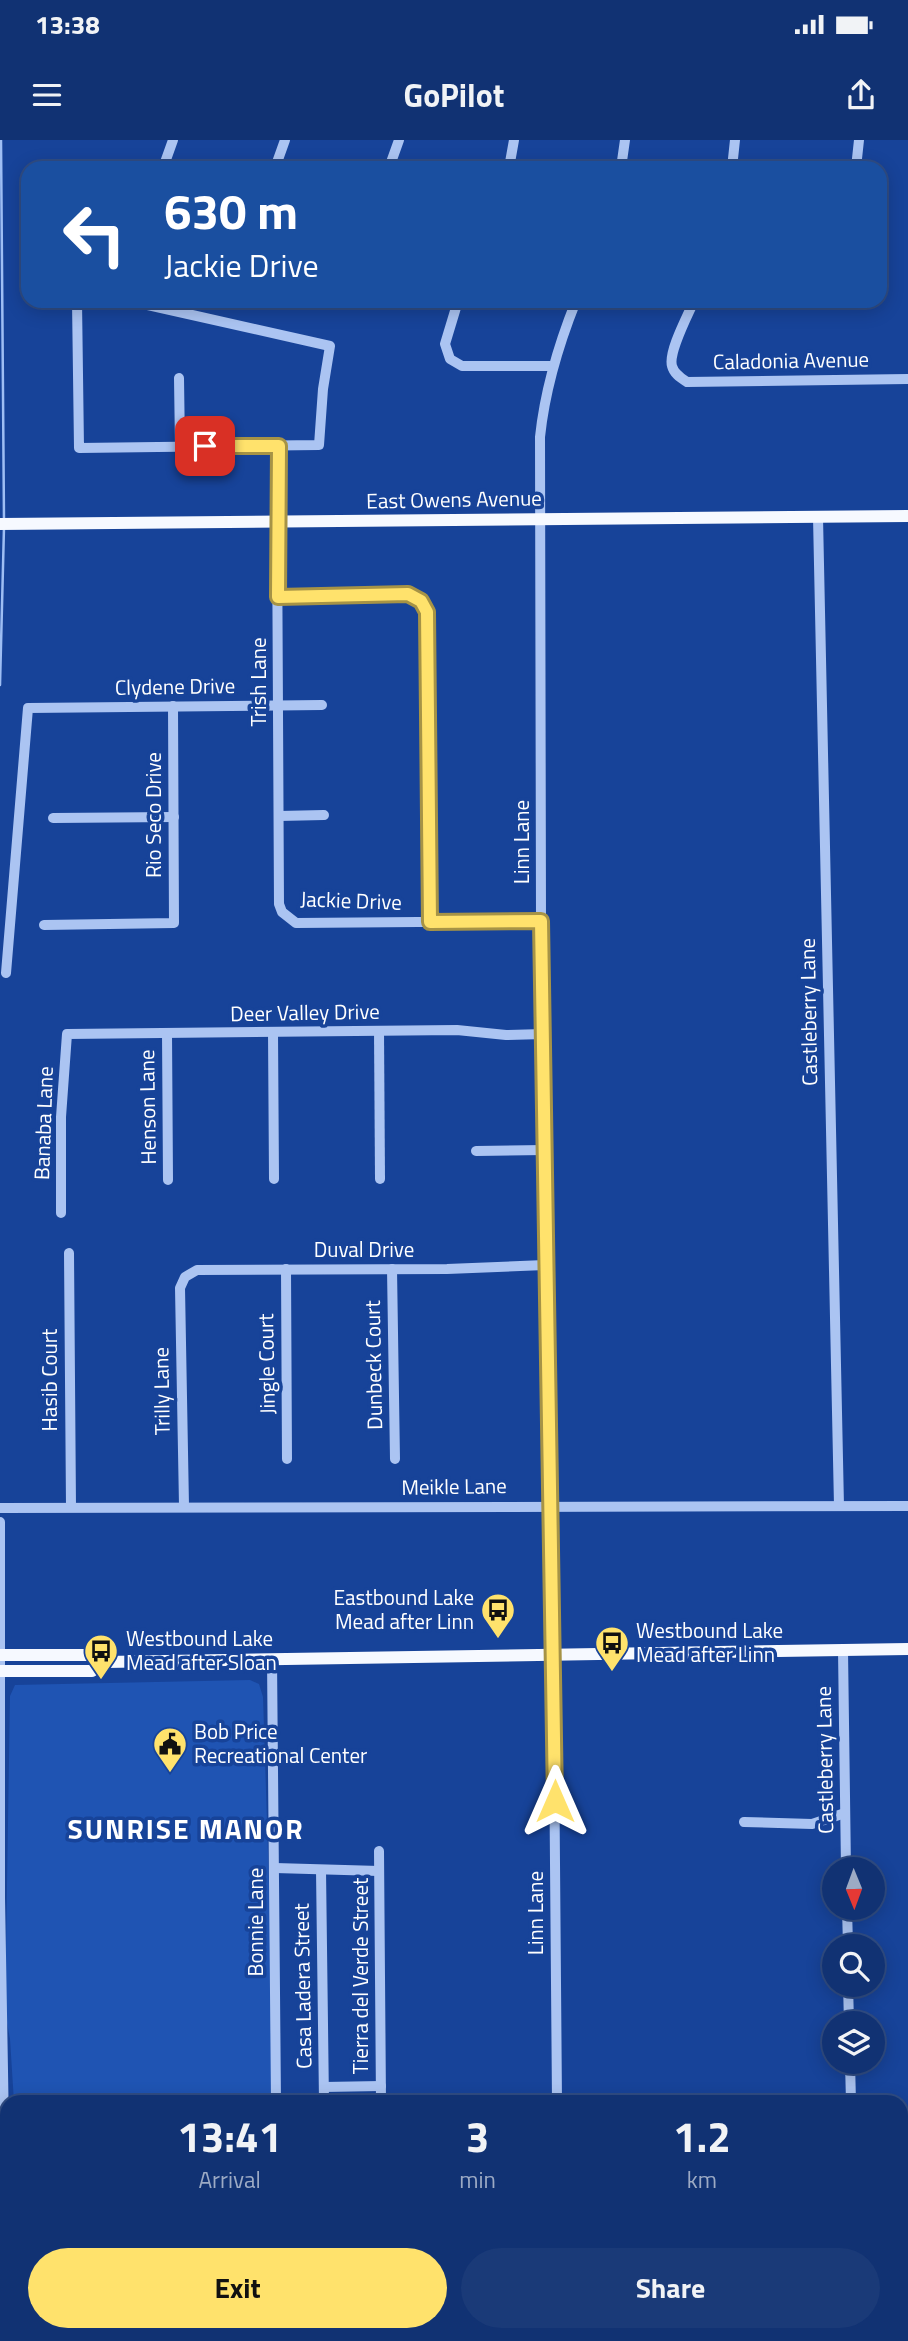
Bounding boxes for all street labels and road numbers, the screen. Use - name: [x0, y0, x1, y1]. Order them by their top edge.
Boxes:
- street label: Caladonia Avenue: [713, 343, 869, 377]
- street label: East Owens Avenue: [366, 481, 542, 517]
- street label: Trish Lane: [242, 637, 274, 727]
- street label: Clydene Drive: [115, 669, 235, 703]
- street label: Rio Seco Drive: [137, 752, 169, 878]
- street label: Linn Lane: [505, 800, 537, 884]
- street label: Jackie Drive: [300, 882, 402, 918]
- street label: Castleberry Lane: [791, 938, 825, 1086]
- street label: Deer Valley Drive: [230, 995, 380, 1029]
- street label: Henson Lane: [130, 1049, 164, 1165]
- street label: Banaba Lane: [25, 1065, 61, 1180]
- street label: Duval Drive: [314, 1233, 414, 1265]
- street label: Dunbeck Court: [356, 1299, 390, 1430]
- street label: Jingle Court: [249, 1313, 283, 1415]
- street label: Hasib Court: [33, 1328, 65, 1431]
- street label: Trilly Lane: [144, 1347, 178, 1435]
- street label: Meikle Lane: [401, 1469, 507, 1503]
- street label: Castleberry Lane: [807, 1686, 841, 1834]
- street label: Bonnie Lane: [239, 1868, 271, 1976]
- street label: Linn Lane: [519, 1871, 551, 1955]
- street label: Tierra del Verde Street: [344, 1877, 376, 2074]
- street label: Casa Ladera Street: [285, 1902, 319, 2069]

